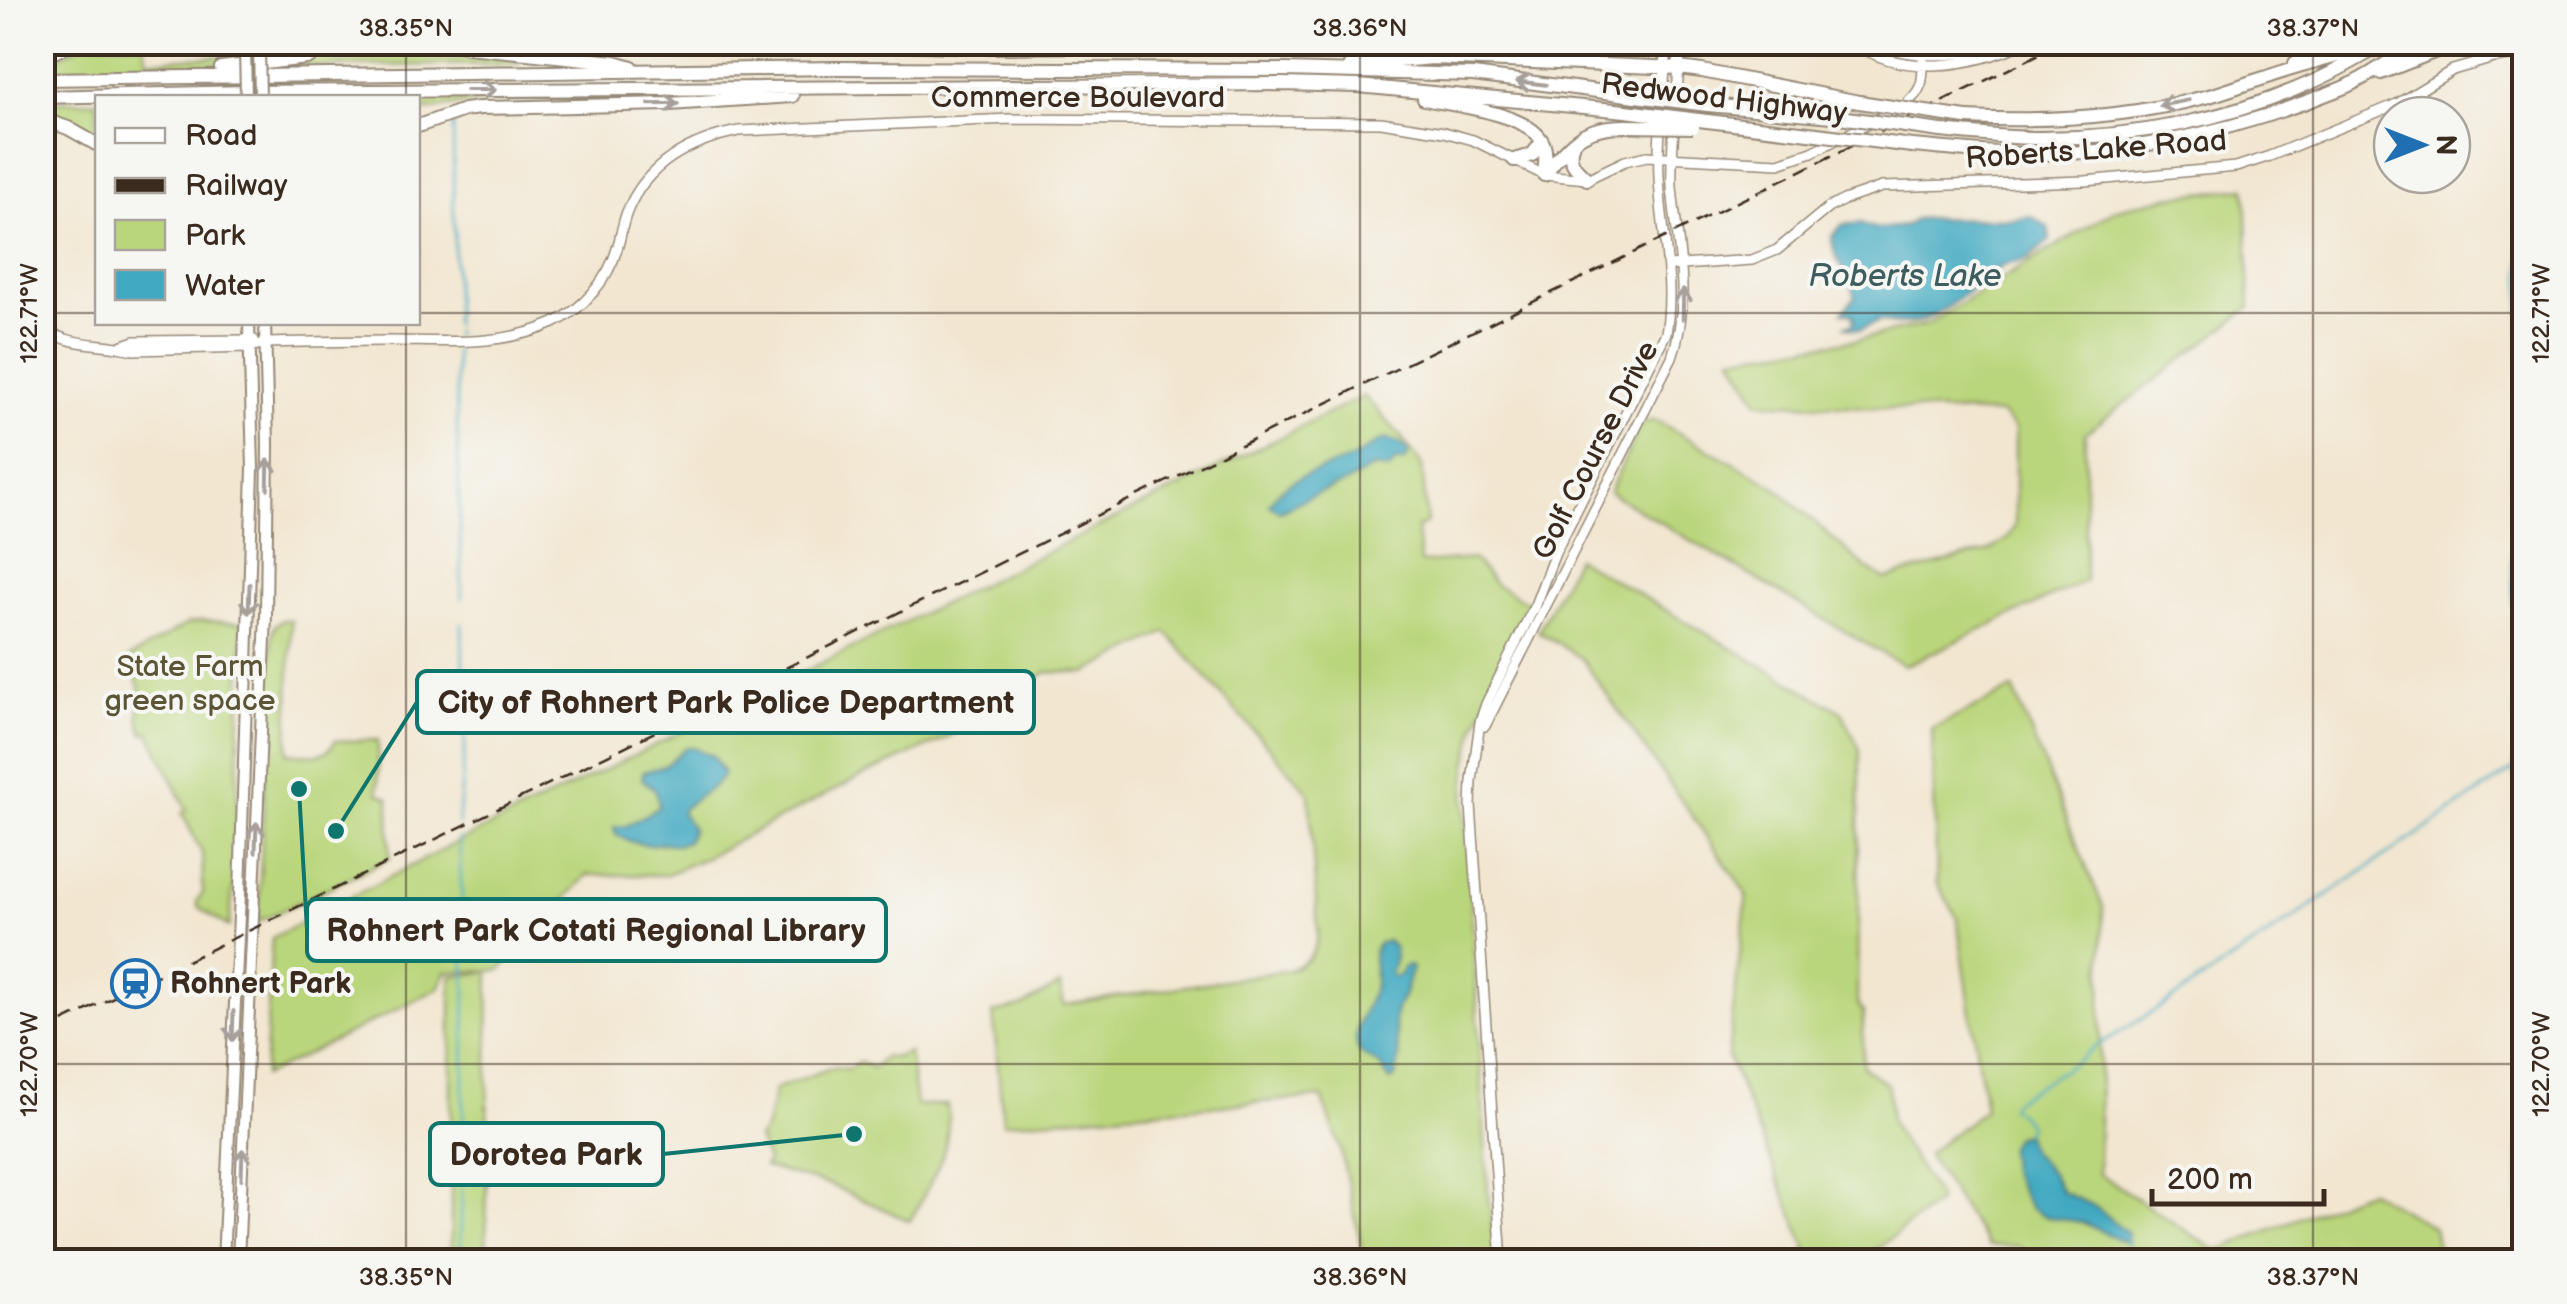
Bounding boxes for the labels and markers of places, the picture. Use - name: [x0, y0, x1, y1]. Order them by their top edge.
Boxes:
- callout: City of Rohnert Park Police Department: [417, 671, 1034, 733]
- callout: Rohnert Park Cotati Regional Library: [307, 899, 886, 961]
- station icon: Rohnert Park: [109, 957, 161, 1009]
- place label: Rohnert Park: [170, 966, 351, 1002]
- callout: Dorotea Park: [430, 1123, 663, 1185]

